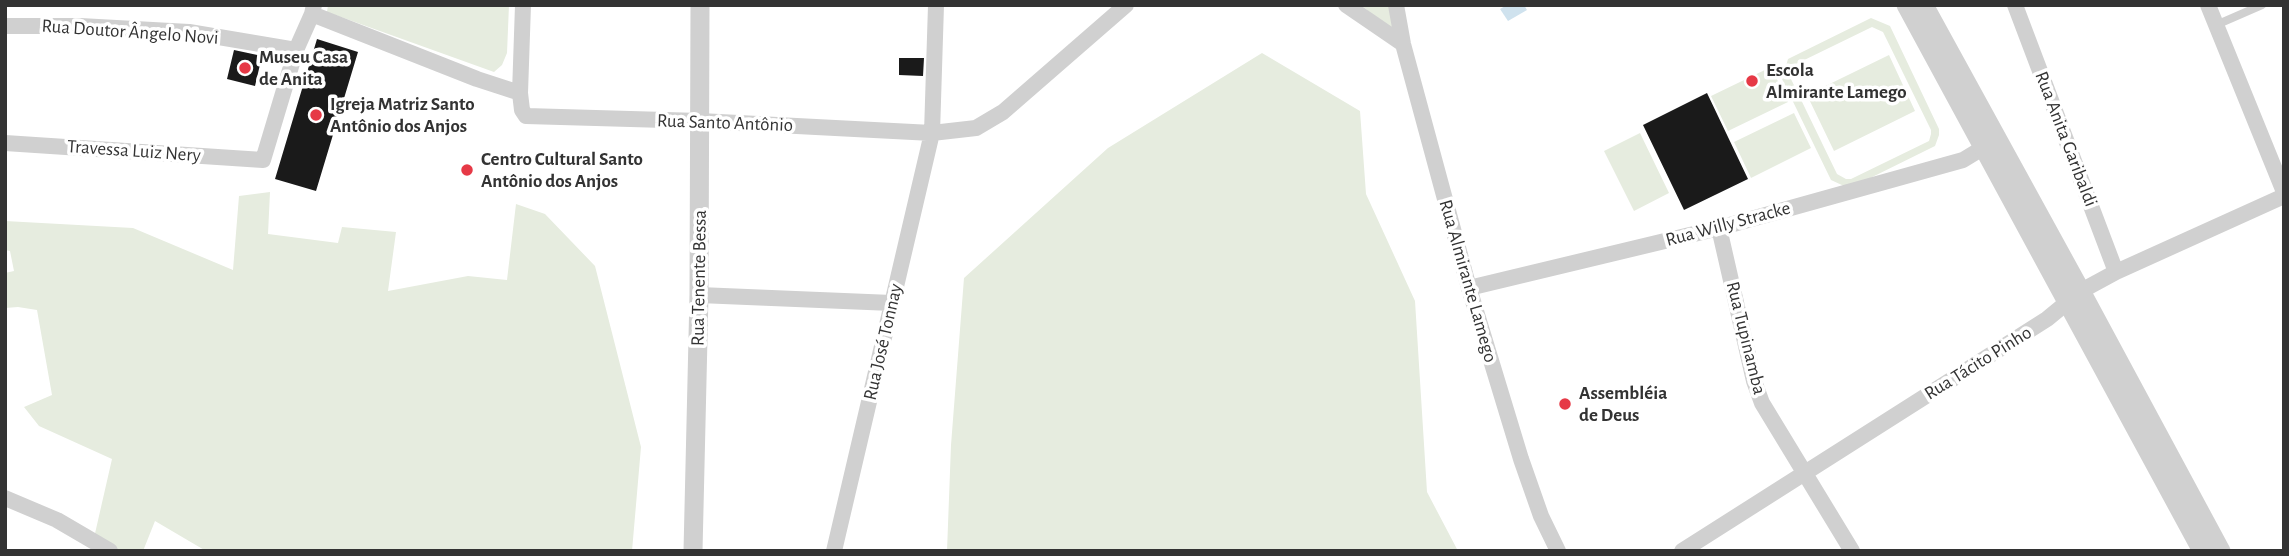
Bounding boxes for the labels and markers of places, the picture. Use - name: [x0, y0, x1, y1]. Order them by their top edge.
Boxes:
- place label: Museu Casa de Anita: [259, 46, 348, 90]
- place label: Escola Almirante Lamego: [1766, 59, 1907, 103]
- marker: Museu Casa de Anita: [237, 60, 253, 76]
- marker: Escola Almirante Lamego: [1744, 73, 1760, 89]
- place label: Igreja Matriz Santo Antônio dos Anjos: [330, 93, 475, 137]
- marker: Igreja Matriz Santo Antônio dos Anjos: [308, 107, 324, 123]
- place label: Centro Cultural Santo Antônio dos Anjos: [481, 148, 643, 192]
- marker: Centro Cultural Santo Antônio dos Anjos: [459, 162, 475, 178]
- place label: Assembléia de Deus: [1579, 382, 1667, 426]
- marker: Assembléia de Deus: [1557, 396, 1573, 412]

